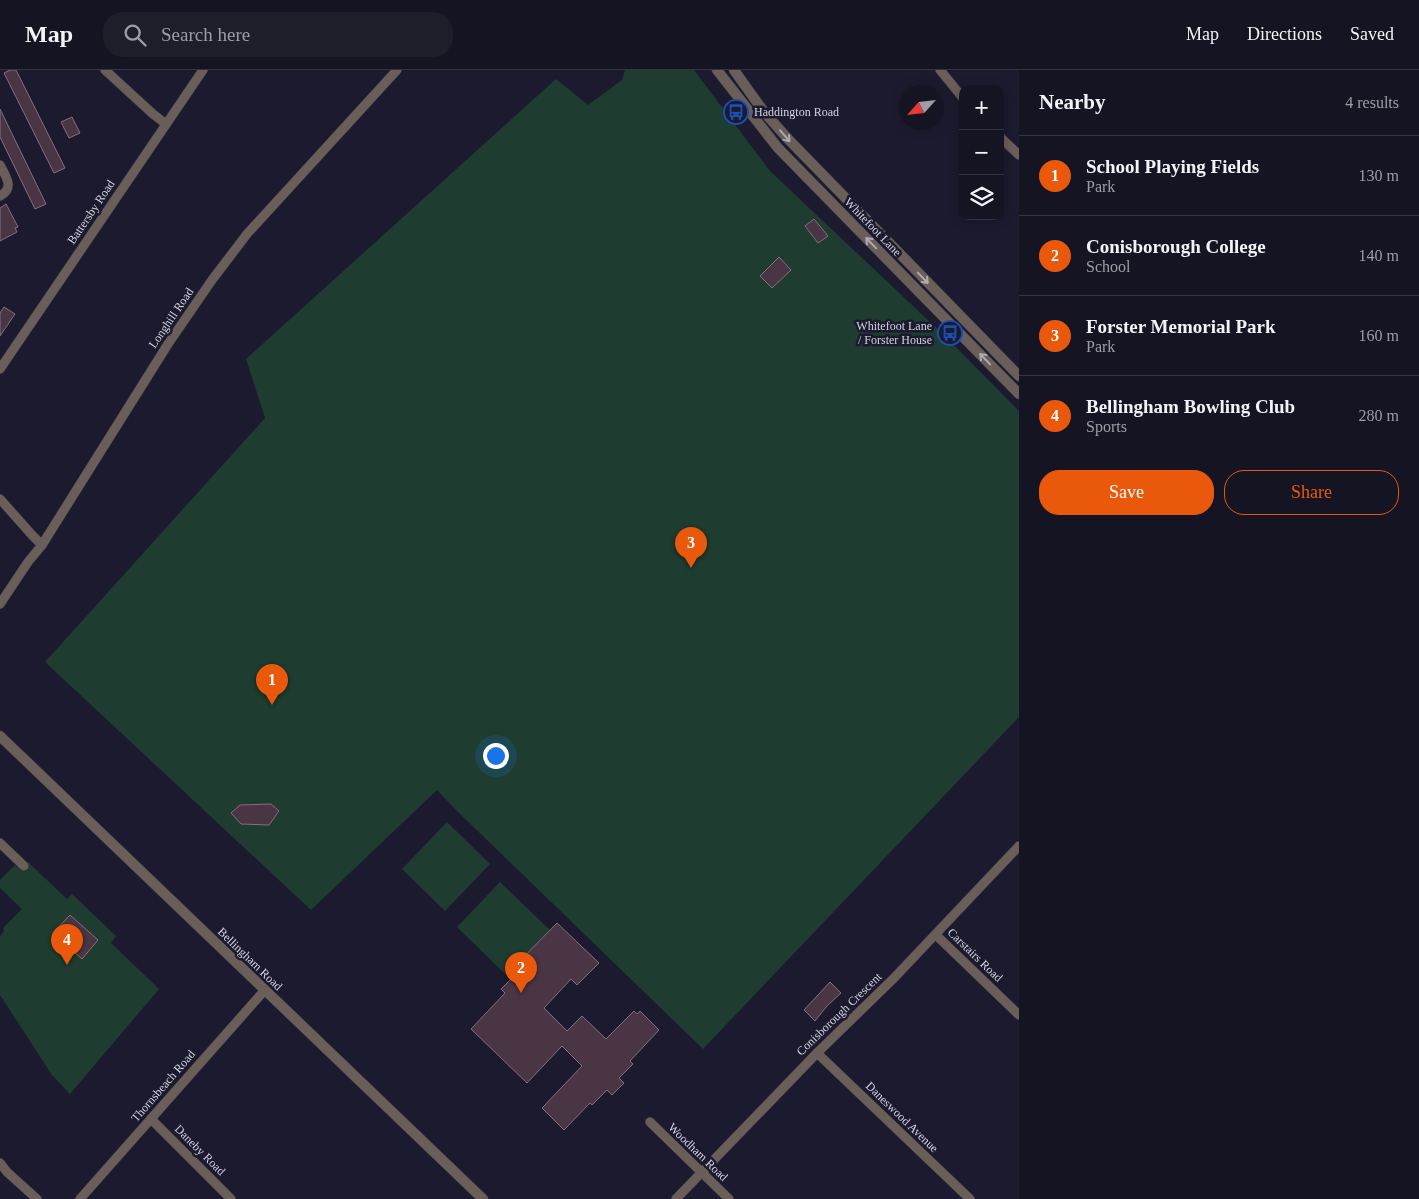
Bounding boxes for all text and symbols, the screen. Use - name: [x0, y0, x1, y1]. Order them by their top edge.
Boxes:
- search box: [103, 12, 453, 57]
- text: Map: [25, 21, 73, 47]
- icon: search: [121, 21, 149, 49]
- text: Search here: [161, 24, 250, 45]
- text: Map: [1186, 24, 1219, 44]
- text: Directions: [1247, 24, 1322, 44]
- text: Saved: [1350, 24, 1394, 44]
- north arrow: [899, 85, 944, 130]
- map controls: [959, 85, 1004, 220]
- button: +: [959, 85, 1004, 130]
- text: Nearby: [1039, 90, 1106, 114]
- text: 4 results: [1345, 94, 1399, 111]
- bus stop icon: Haddington Road: [723, 99, 749, 125]
- place label: Haddington Road: [754, 105, 839, 119]
- one-way arrow: [780, 129, 791, 142]
- button: −: [959, 130, 1004, 175]
- text: School Playing Fields: [1086, 156, 1259, 177]
- text: 1: [1051, 167, 1059, 184]
- text: 130 m: [1359, 167, 1399, 184]
- button: layers: [959, 175, 1004, 220]
- street label: Battersby Road: [64, 177, 118, 247]
- text: Park: [1086, 178, 1115, 195]
- street label: Whitefoot Lane: [842, 195, 904, 259]
- text: Conisborough College: [1086, 236, 1266, 257]
- one-way arrow: [865, 237, 877, 249]
- text: 2: [1051, 247, 1059, 264]
- text: 140 m: [1359, 247, 1399, 264]
- text: School: [1086, 258, 1130, 275]
- one-way arrow: [917, 271, 929, 284]
- street label: Longhill Road: [146, 285, 196, 351]
- text: Forster Memorial Park: [1086, 316, 1276, 337]
- place label: Whitefoot Lane / Forster House: [856, 319, 932, 347]
- bus stop icon: Whitefoot Lane / Forster House: [937, 320, 963, 346]
- text: 3: [1051, 327, 1059, 344]
- text: 160 m: [1359, 327, 1399, 344]
- text: Park: [1086, 338, 1115, 355]
- one-way arrow: [979, 353, 991, 365]
- text: Bellingham Bowling Club: [1086, 396, 1295, 417]
- text: 4: [1051, 407, 1059, 424]
- text: 280 m: [1359, 407, 1399, 424]
- text: Sports: [1086, 418, 1127, 435]
- button: Save: [1039, 470, 1214, 515]
- button: Share: [1224, 470, 1399, 515]
- pin: 3: [675, 527, 707, 568]
- pin: 1: [256, 664, 288, 705]
- your location: [483, 743, 509, 769]
- pin: 4: [51, 924, 83, 965]
- street label: Bellingham Road: [215, 925, 285, 993]
- street label: Carstairs Road: [945, 925, 1005, 985]
- pin: 2: [505, 952, 537, 993]
- street label: Conisborough Crescent: [793, 969, 885, 1058]
- street label: Thornsbeach Road: [128, 1047, 198, 1125]
- street label: Daneswood Avenue: [863, 1079, 941, 1155]
- street label: Woodham Road: [665, 1120, 731, 1184]
- street label: Daneby Road: [172, 1122, 228, 1178]

